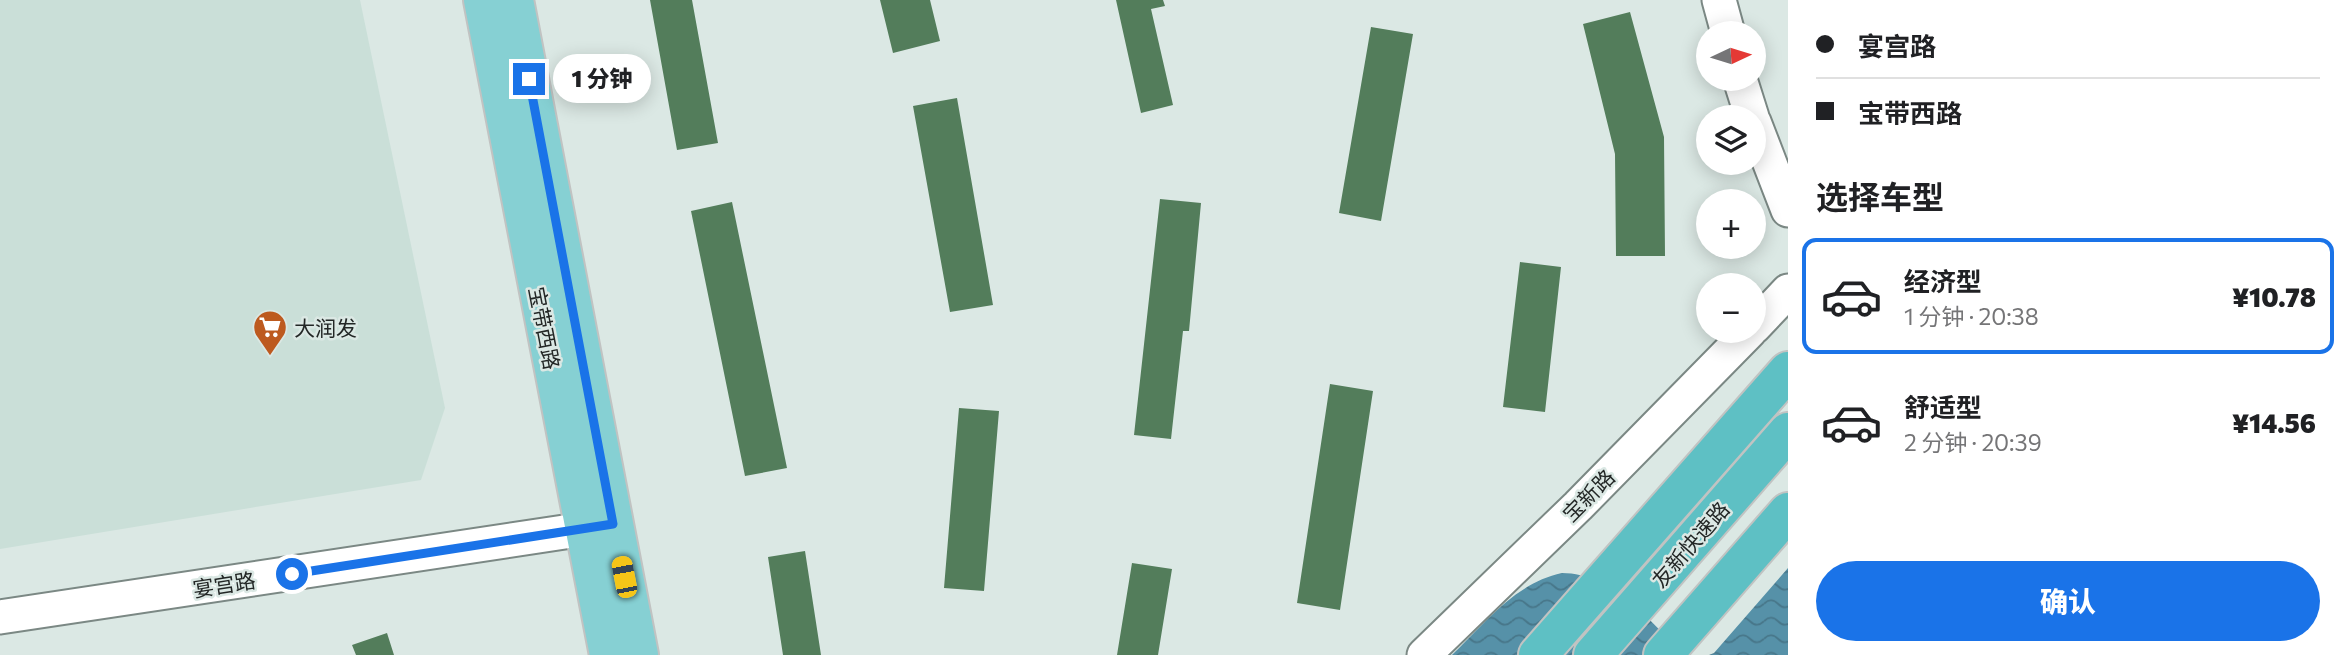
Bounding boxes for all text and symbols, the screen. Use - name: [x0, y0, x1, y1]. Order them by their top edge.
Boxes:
- north arrow: [1696, 21, 1766, 91]
- map controls: [1696, 21, 1766, 343]
- text: 宴宫路: [1858, 30, 1936, 61]
- callout: 1 分钟: [554, 55, 652, 104]
- route end: [513, 63, 545, 95]
- text: 1 分钟: [571, 64, 633, 92]
- text: 宝带西路: [1858, 97, 1962, 128]
- button: layers: [1696, 105, 1766, 175]
- text: 选择车型: [1816, 176, 1944, 216]
- button: +: [1696, 189, 1766, 259]
- icon: car: [1820, 265, 1883, 328]
- text: 经济型: [1904, 265, 1982, 296]
- button: −: [1696, 273, 1766, 343]
- text: ¥10.78: [2232, 281, 2316, 312]
- street label: 宝带西路: [525, 284, 565, 372]
- text: 1 分钟 · 20:38: [1904, 302, 2039, 330]
- supermarket icon: 大润发: [251, 308, 289, 357]
- place label: 大润发: [294, 315, 357, 340]
- icon: car: [1820, 391, 1883, 454]
- text: 舒适型: [1904, 391, 1982, 422]
- text: ¥14.56: [2232, 407, 2316, 438]
- text: 2 分钟 · 20:39: [1904, 428, 2042, 456]
- street label: 宝新路: [1557, 464, 1619, 526]
- street label: 友新快速路: [1646, 496, 1734, 592]
- car: [610, 554, 639, 600]
- route start: [276, 558, 308, 590]
- button: 确认: [1816, 561, 2320, 641]
- street label: 宴宫路: [191, 567, 257, 601]

